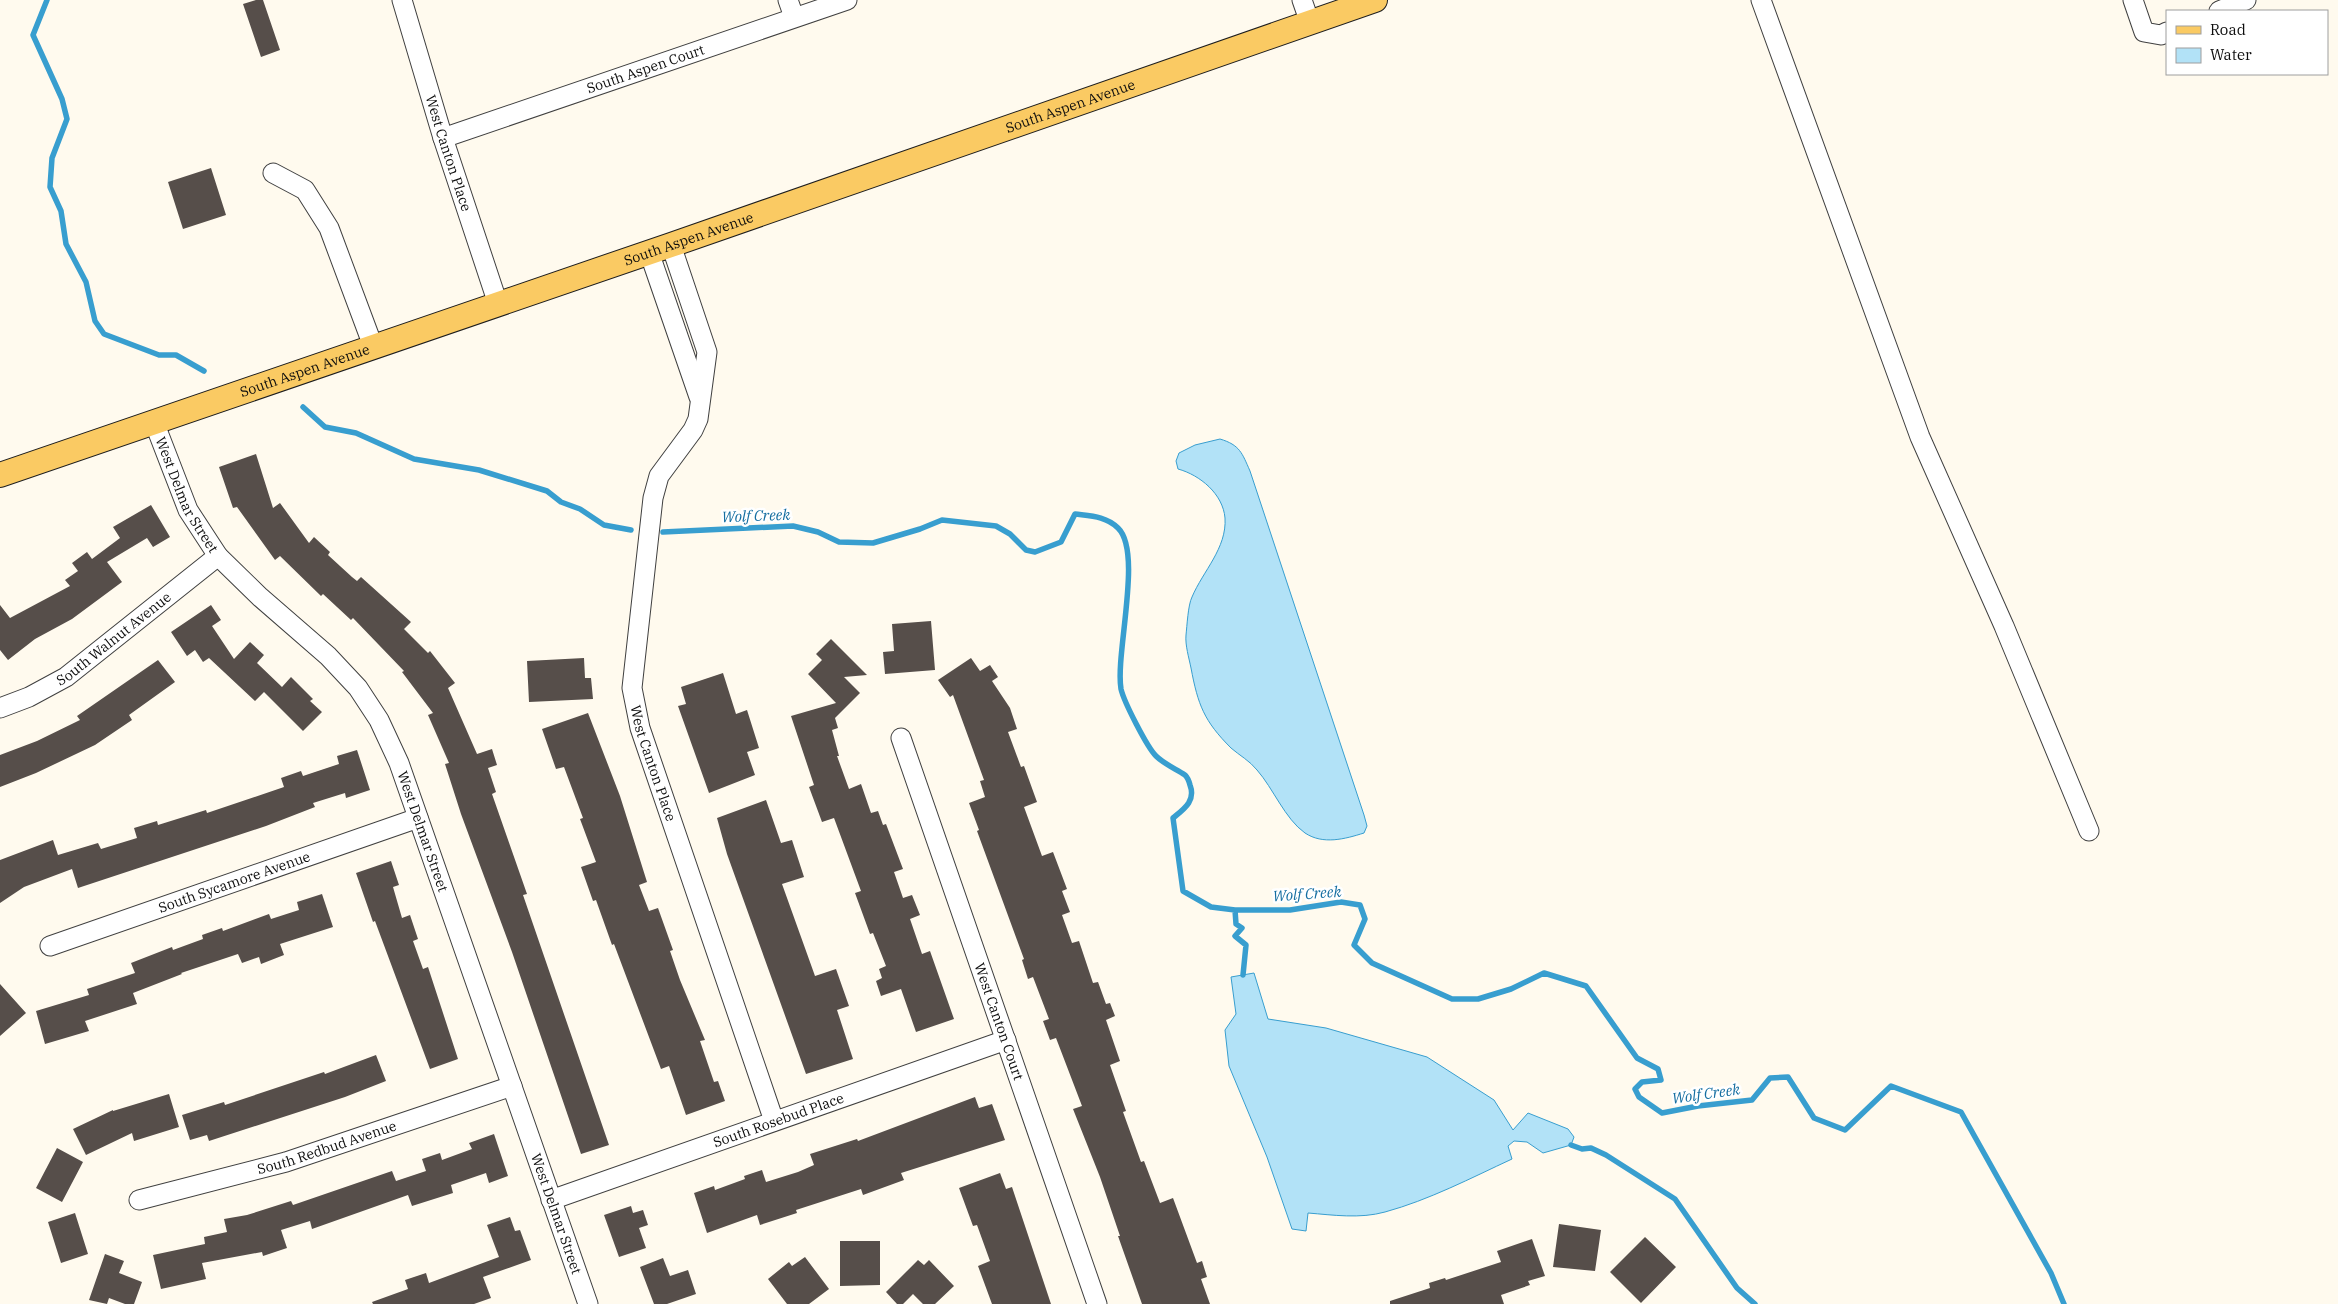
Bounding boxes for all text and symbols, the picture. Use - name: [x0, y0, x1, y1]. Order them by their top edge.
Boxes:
- legend: [2166, 10, 2328, 75]
- text: Road: [2210, 20, 2246, 39]
- street label: South Aspen Court: [584, 40, 707, 97]
- text: Water: [2210, 45, 2252, 64]
- street label: South Aspen Avenue: [1003, 75, 1137, 137]
- street label: West Canton Place: [422, 93, 476, 214]
- street label: South Aspen Avenue: [621, 208, 756, 269]
- street label: South Aspen Avenue: [237, 340, 372, 401]
- street label: West Delmar Street: [152, 434, 222, 556]
- water label: Wolf Creek: [721, 505, 791, 526]
- street label: South Walnut Avenue: [53, 588, 175, 690]
- street label: West Canton Place: [627, 704, 680, 824]
- street label: West Delmar Street: [393, 769, 452, 894]
- street label: South Sycamore Avenue: [156, 847, 313, 917]
- water label: Wolf Creek: [1272, 882, 1342, 905]
- street label: West Canton Court: [971, 960, 1028, 1083]
- water label: Wolf Creek: [1671, 1079, 1741, 1108]
- street label: South Rosebud Place: [711, 1089, 846, 1151]
- street label: South Redbud Avenue: [255, 1117, 399, 1178]
- street label: West Delmar Street: [527, 1151, 586, 1277]

